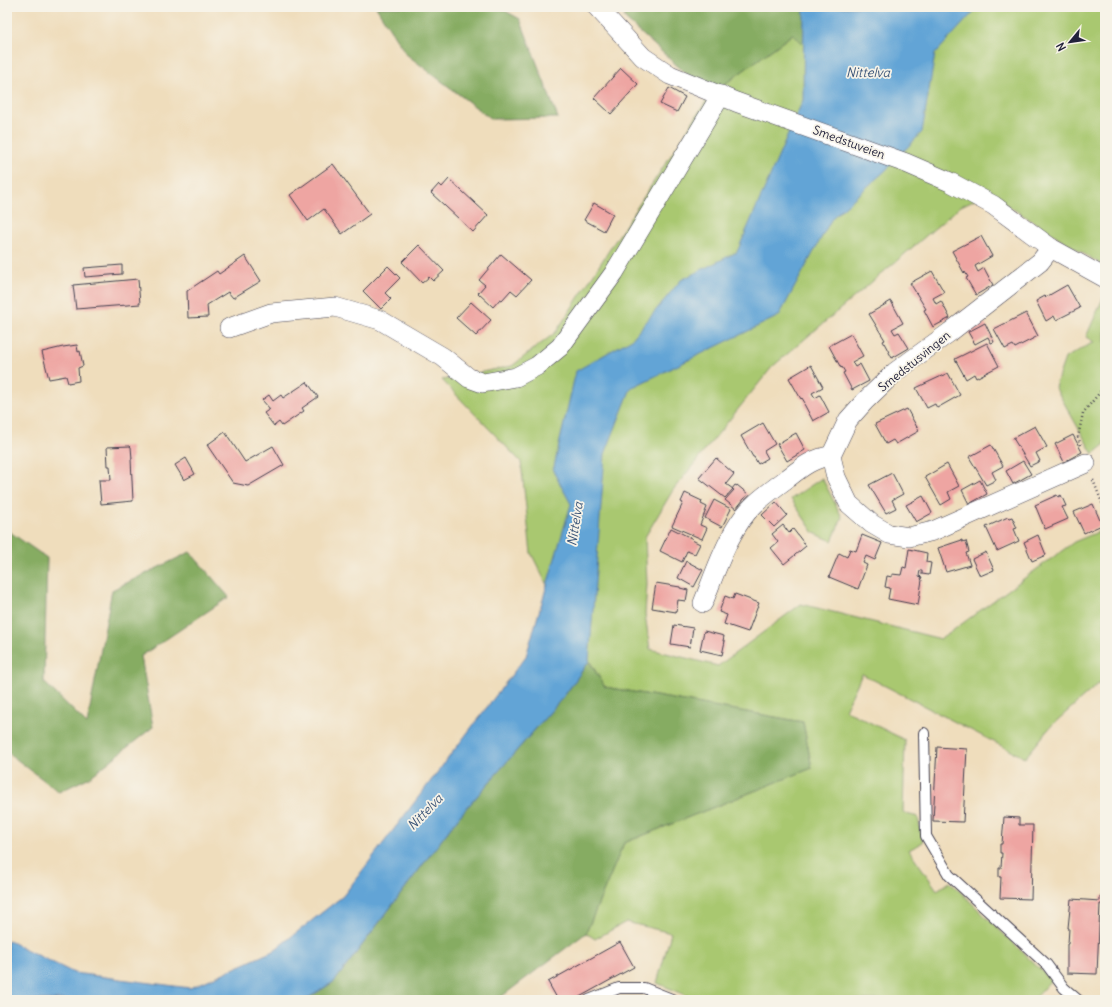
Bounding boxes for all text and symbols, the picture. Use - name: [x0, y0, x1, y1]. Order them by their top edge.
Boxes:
- north arrow: [1050, 22, 1090, 62]
- text: N: [1053, 40, 1069, 54]
- water label: Nittelva: [846, 64, 891, 81]
- street label: Smedstuveien: [811, 122, 887, 162]
- street label: Smedstusvingen: [875, 327, 953, 395]
- water label: Nittelva: [563, 500, 587, 547]
- water label: Nittelva: [404, 790, 447, 834]

